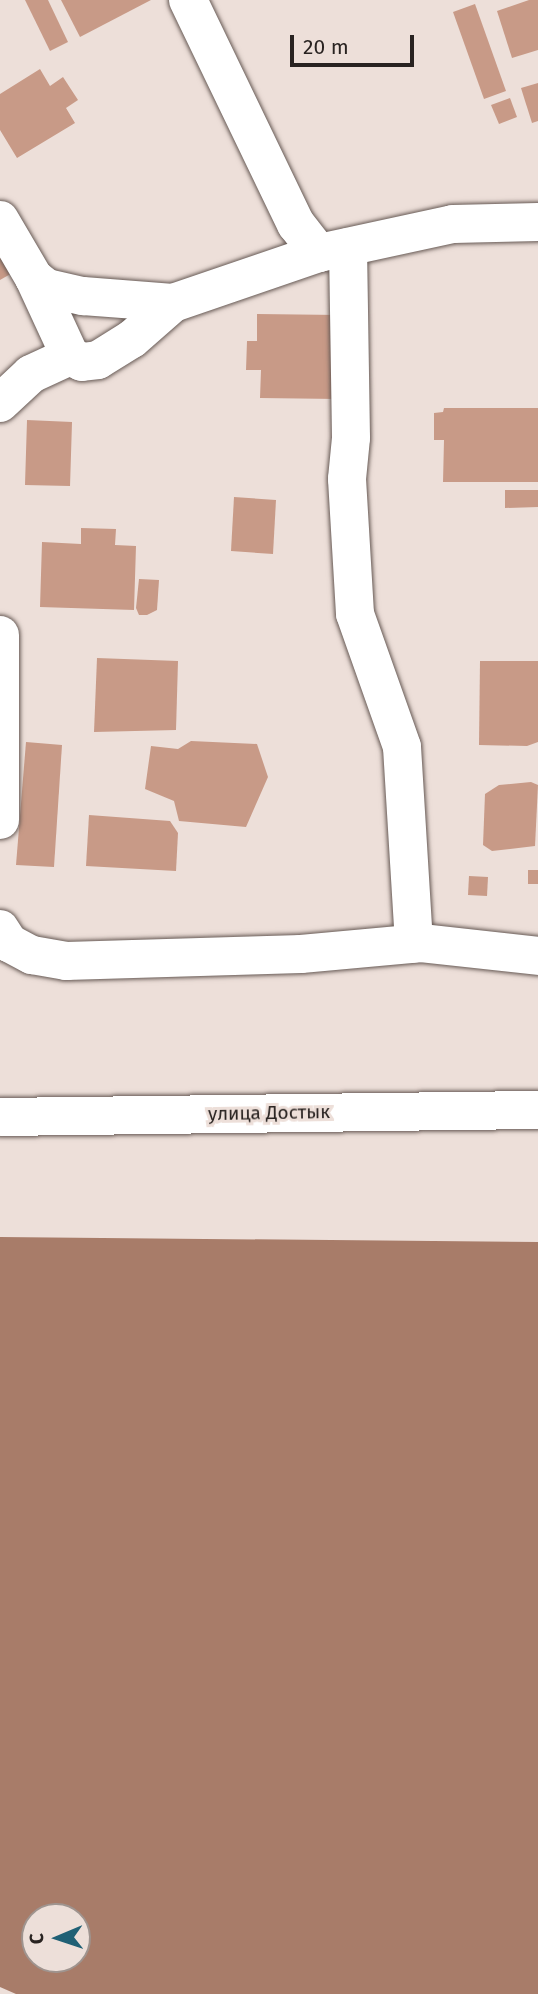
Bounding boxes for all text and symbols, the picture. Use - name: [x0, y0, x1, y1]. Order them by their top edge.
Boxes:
- scale bar: [293, 21, 417, 65]
- text: 20 m: [303, 34, 349, 60]
- street label: улица Достык: [208, 1101, 330, 1125]
- north arrow: [21, 1903, 91, 1973]
- text: С: [25, 1933, 48, 1945]

